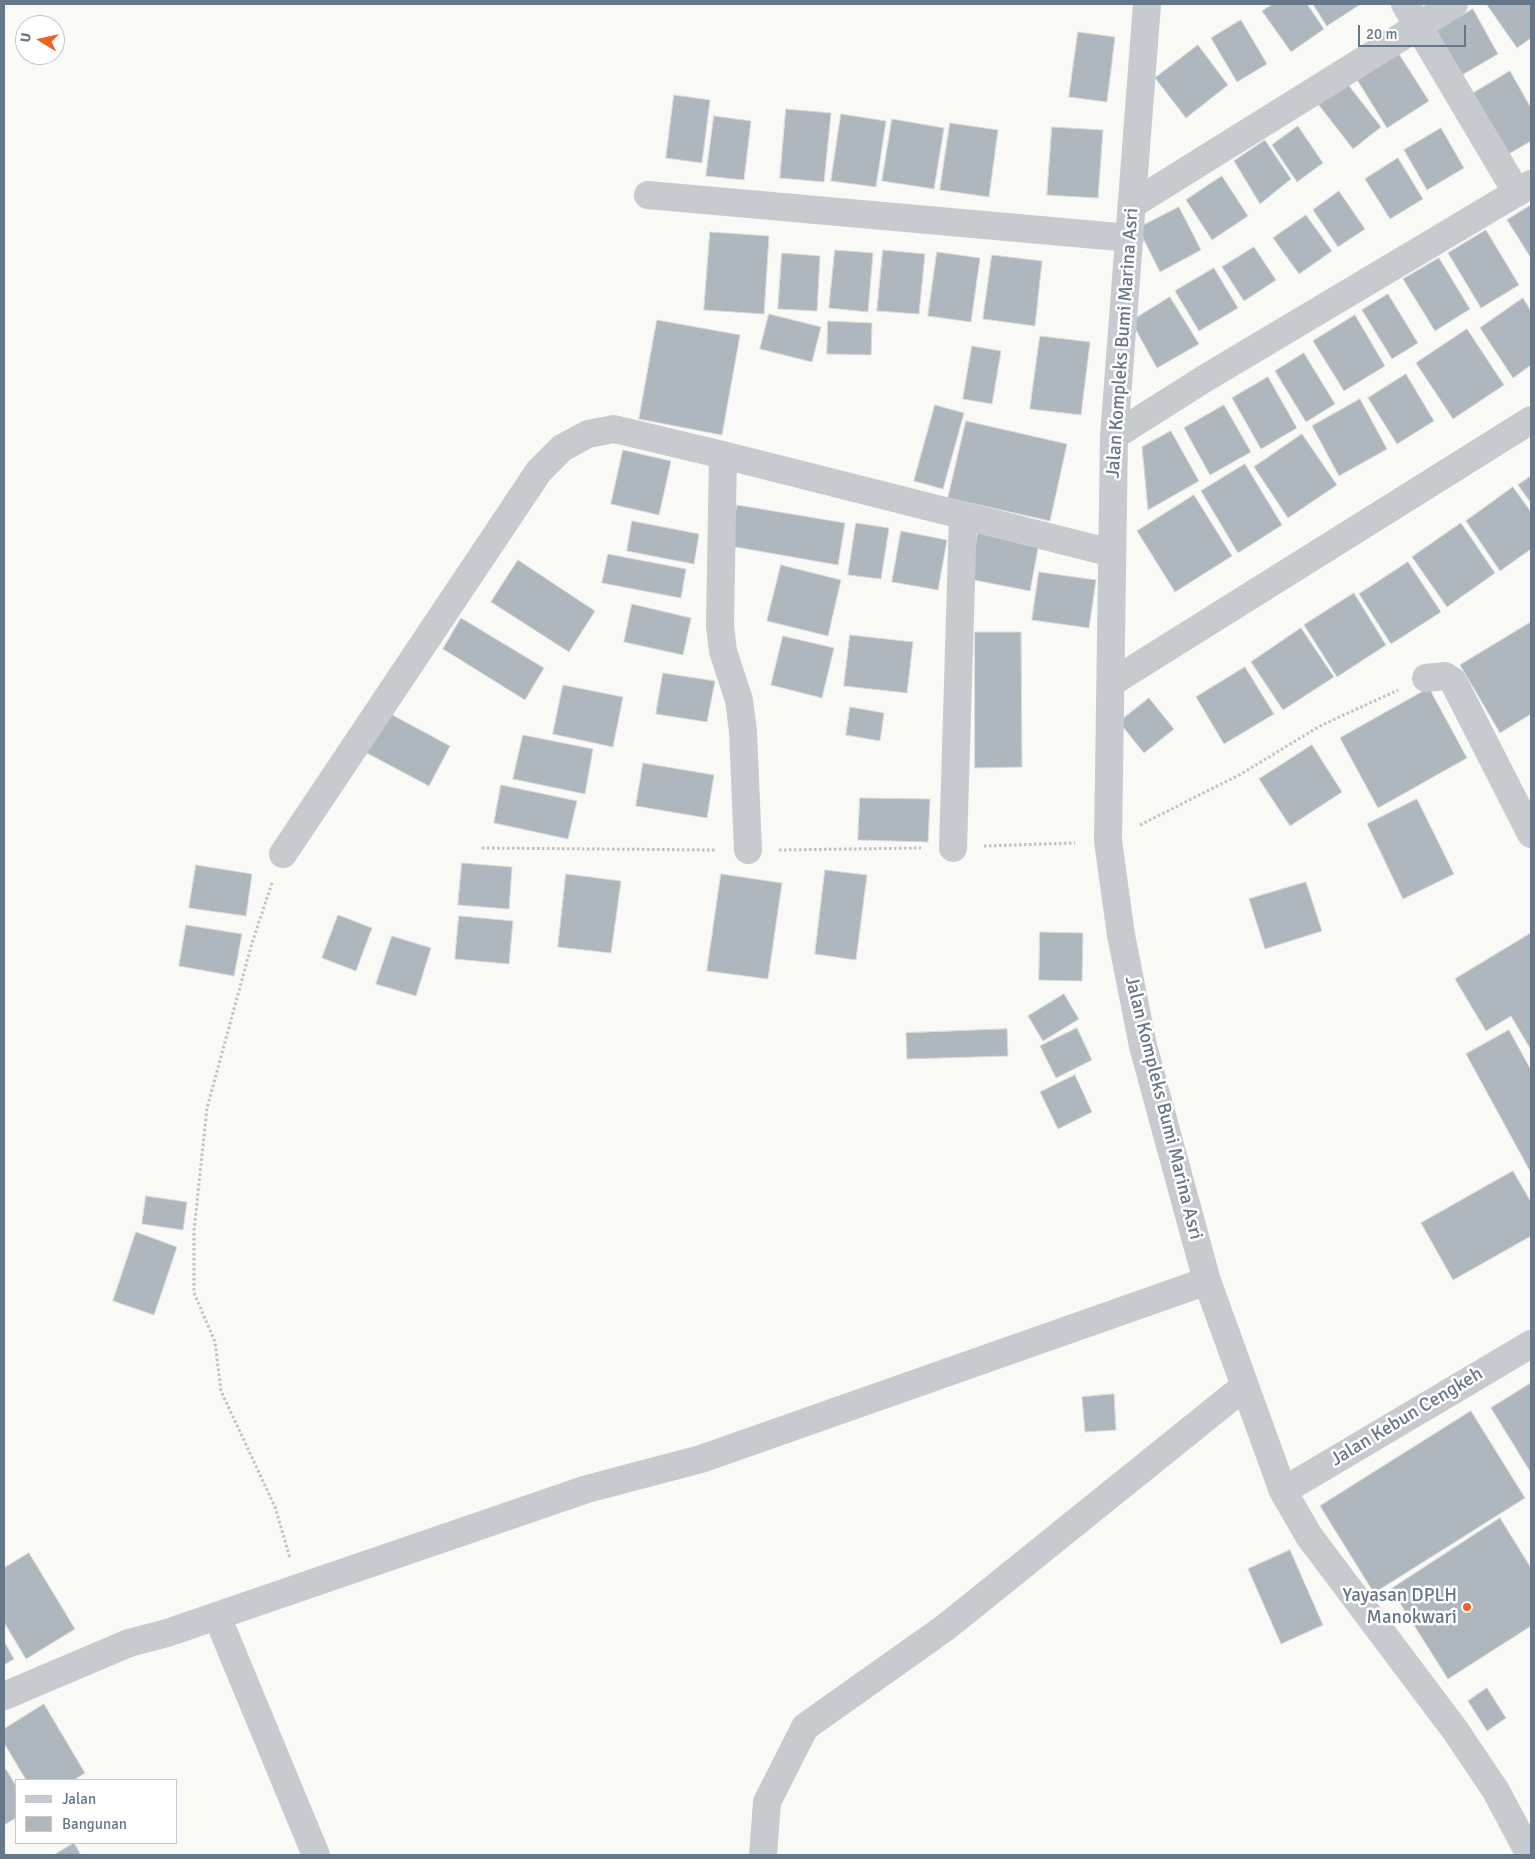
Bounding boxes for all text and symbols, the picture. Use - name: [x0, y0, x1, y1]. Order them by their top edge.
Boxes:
- north arrow: [15, 15, 65, 65]
- scale bar: [1360, 15, 1468, 47]
- text: 20 m: [1366, 25, 1397, 43]
- text: U: [17, 32, 35, 44]
- street label: Jalan Kompleks Bumi Marina Asri: [1102, 207, 1144, 479]
- street label: Jalan Kompleks Bumi Marina Asri: [1119, 974, 1207, 1242]
- street label: Jalan Kebun Cengkeh: [1327, 1363, 1487, 1471]
- place label: Yayasan DPLH Manokwari: [1343, 1585, 1457, 1629]
- marker: Yayasan DPLH Manokwari: [1461, 1601, 1473, 1613]
- legend: [15, 1779, 178, 1844]
- text: Jalan: [62, 1790, 96, 1808]
- text: Bangunan: [62, 1815, 127, 1833]

